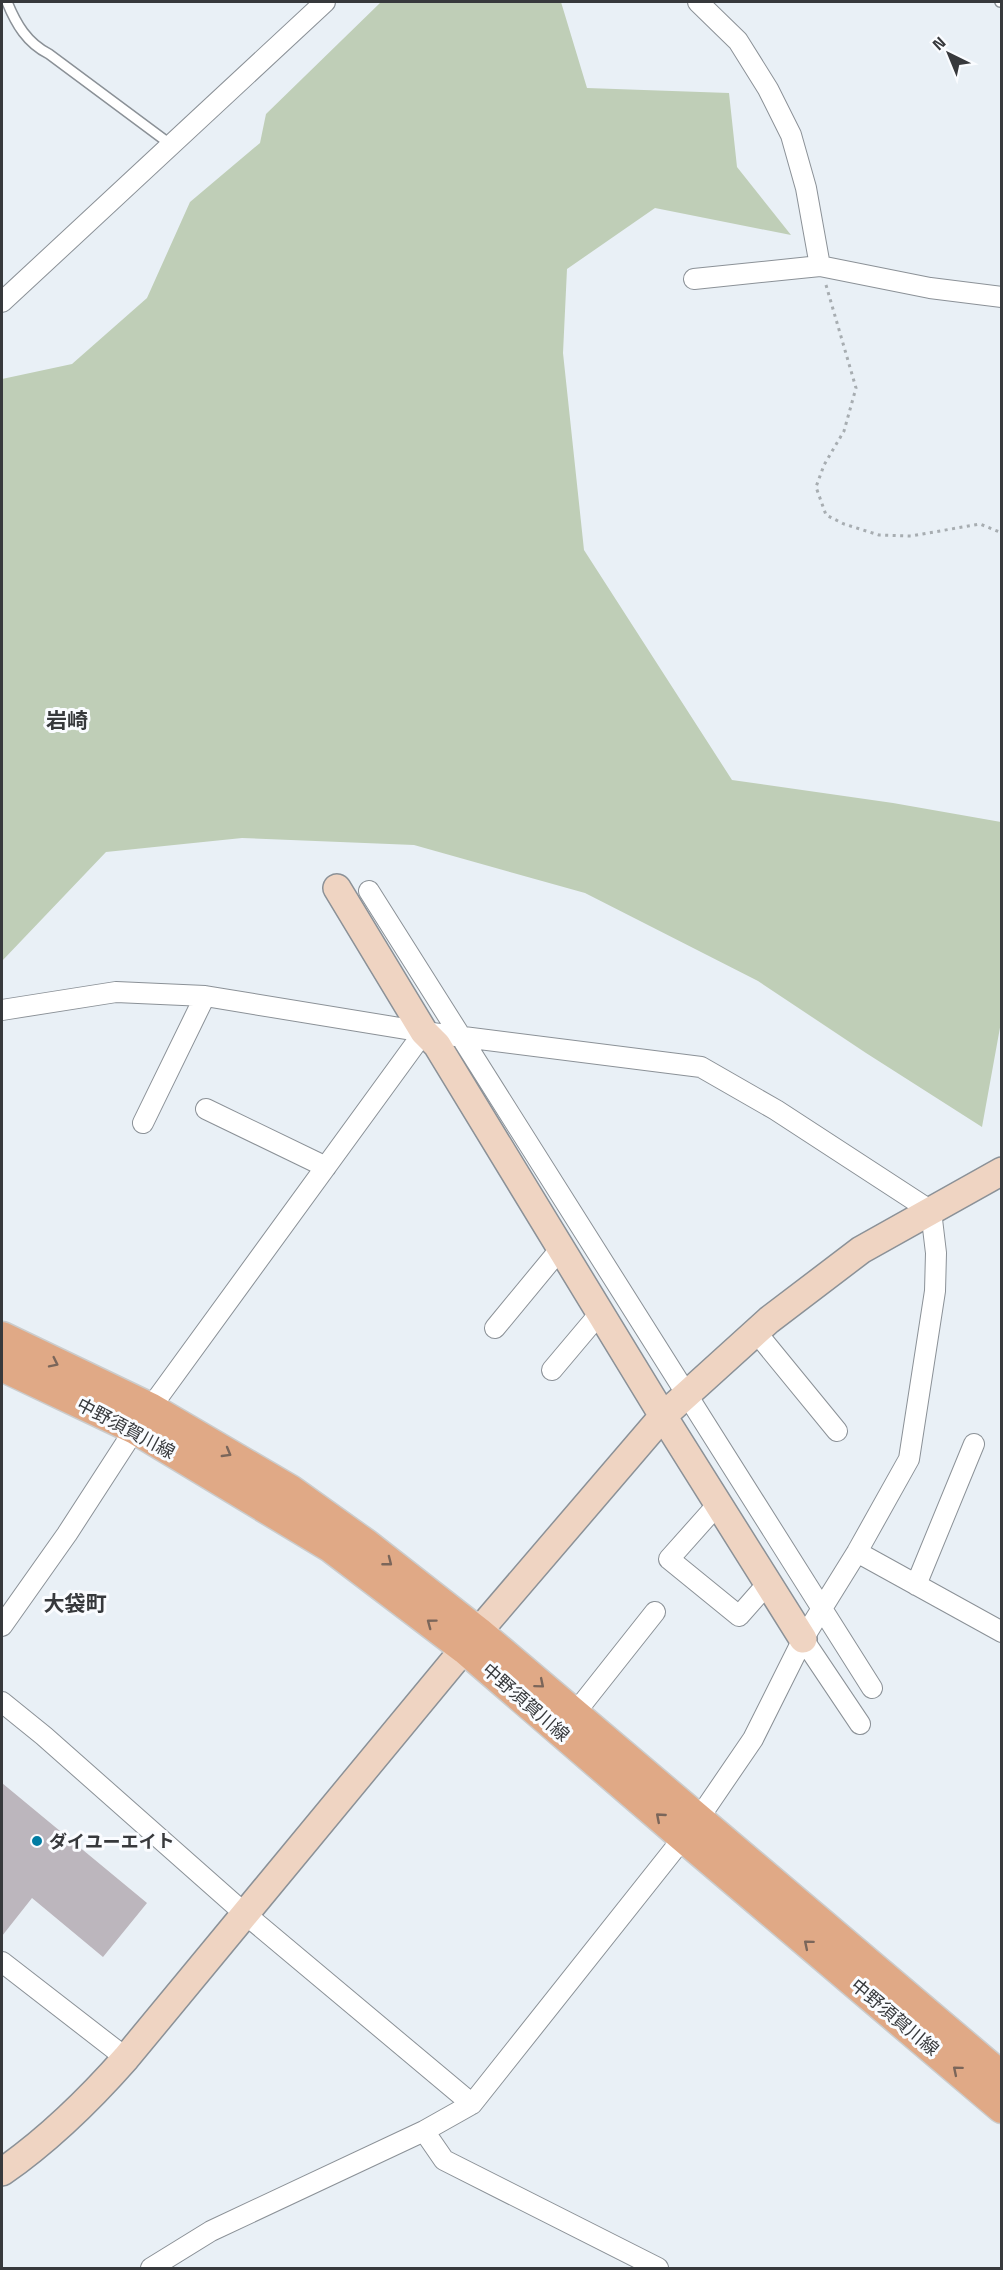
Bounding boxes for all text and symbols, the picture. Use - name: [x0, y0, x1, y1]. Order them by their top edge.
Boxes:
- north arrow: [919, 24, 979, 84]
- text: N: [927, 30, 951, 56]
- district label: 岩崎: [46, 704, 88, 736]
- one-way arrow: [48, 1355, 59, 1367]
- street label: 中野須賀川線: [72, 1391, 180, 1465]
- one-way arrow: [221, 1446, 231, 1457]
- one-way arrow: [382, 1554, 393, 1565]
- district label: 大袋町: [44, 1587, 107, 1619]
- one-way arrow: [427, 1620, 438, 1631]
- street label: 中野須賀川線: [476, 1656, 576, 1748]
- one-way arrow: [533, 1677, 544, 1688]
- one-way arrow: [656, 1814, 667, 1825]
- place label: ダイユーエイト: [49, 1828, 175, 1855]
- marker: ダイユーエイト: [30, 1834, 44, 1848]
- one-way arrow: [804, 1940, 815, 1951]
- street label: 中野須賀川線: [845, 1972, 945, 2062]
- one-way arrow: [953, 2066, 964, 2077]

